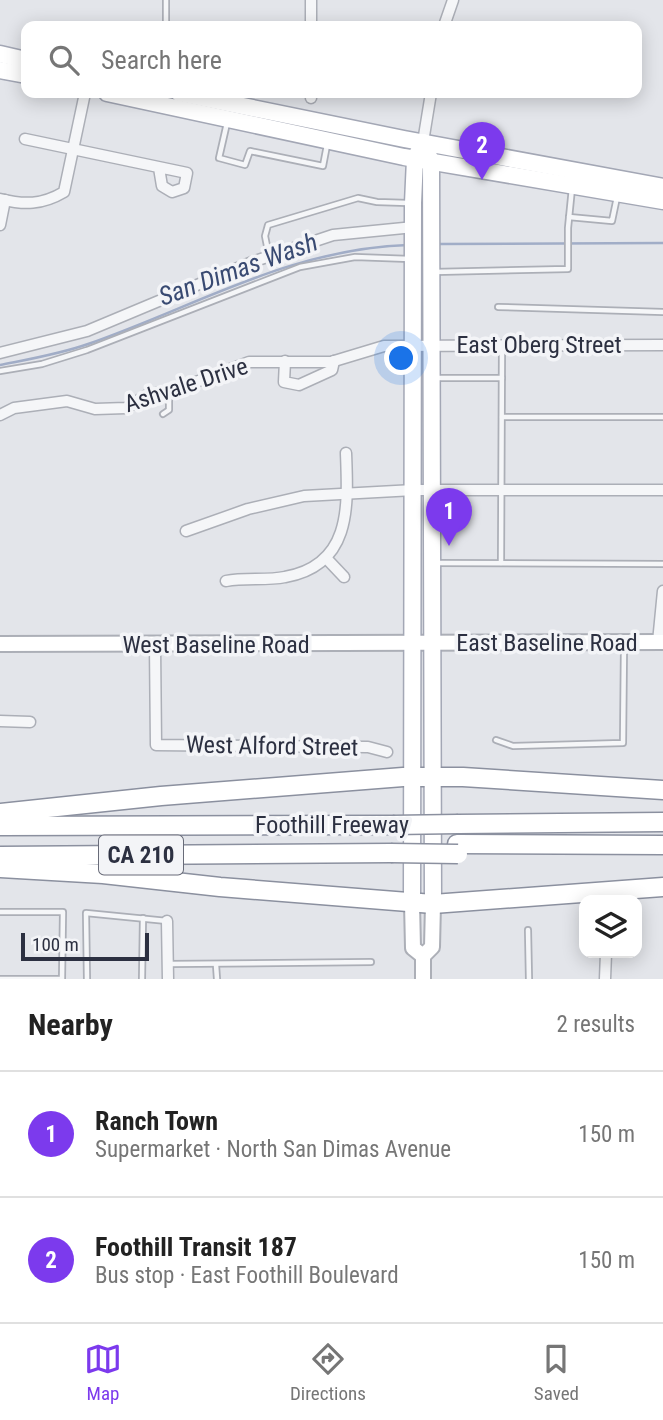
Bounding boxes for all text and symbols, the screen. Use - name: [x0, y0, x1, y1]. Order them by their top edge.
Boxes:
- search box: [21, 21, 642, 98]
- icon: search: [45, 41, 83, 79]
- text: Search here: [101, 45, 222, 75]
- pin: 2: [459, 122, 505, 180]
- water label: San Dimas Wash: [155, 226, 321, 312]
- street label: East Oberg Street: [456, 331, 622, 359]
- your location: [384, 341, 418, 375]
- street label: Ashvale Drive: [121, 352, 251, 418]
- pin: 1: [426, 488, 472, 546]
- street label: East Baseline Road: [456, 629, 638, 657]
- street label: West Baseline Road: [122, 631, 310, 659]
- street label: West Alford Street: [186, 730, 358, 762]
- street label: Foothill Freeway: [255, 811, 409, 839]
- road number: CA 210: [99, 835, 183, 874]
- map controls: [579, 895, 642, 958]
- button: layers: [579, 895, 642, 958]
- scale bar: [21, 930, 149, 962]
- text: 100 m: [32, 933, 79, 956]
- text: Nearby: [28, 1007, 113, 1042]
- text: 2 results: [557, 1011, 635, 1038]
- text: Ranch Town: [95, 1106, 218, 1136]
- text: 1: [45, 1121, 57, 1148]
- text: 150 m: [578, 1121, 635, 1148]
- text: Supermarket · North San Dimas Avenue: [95, 1136, 451, 1163]
- text: Foothill Transit 187: [95, 1232, 297, 1262]
- text: 2: [45, 1247, 57, 1274]
- text: 150 m: [578, 1247, 635, 1274]
- text: Bus stop · East Foothill Boulevard: [95, 1262, 399, 1289]
- tab: Map: [84, 1340, 122, 1405]
- tab: Directions: [290, 1340, 366, 1405]
- tab: Saved: [534, 1340, 579, 1405]

